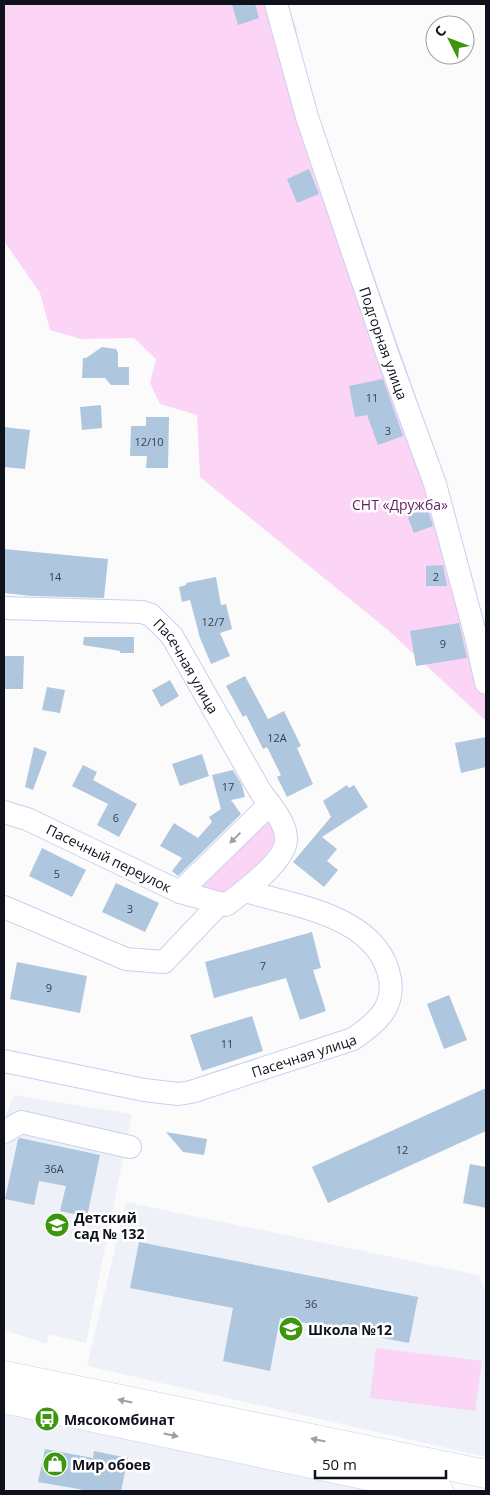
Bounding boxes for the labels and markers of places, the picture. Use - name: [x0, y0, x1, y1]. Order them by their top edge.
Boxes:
- place label: Детский сад № 132: [74, 1208, 145, 1243]
- school or university icon: Детский сад № 132: [44, 1212, 70, 1238]
- school or university icon: Школа №12: [278, 1316, 304, 1342]
- place label: Школа №12: [308, 1320, 392, 1339]
- bus stop icon: Мясокомбинат: [34, 1406, 60, 1432]
- place label: Мясокомбинат: [64, 1410, 175, 1429]
- shop icon: Мир обоев: [42, 1451, 68, 1477]
- place label: Мир обоев: [72, 1455, 151, 1474]

